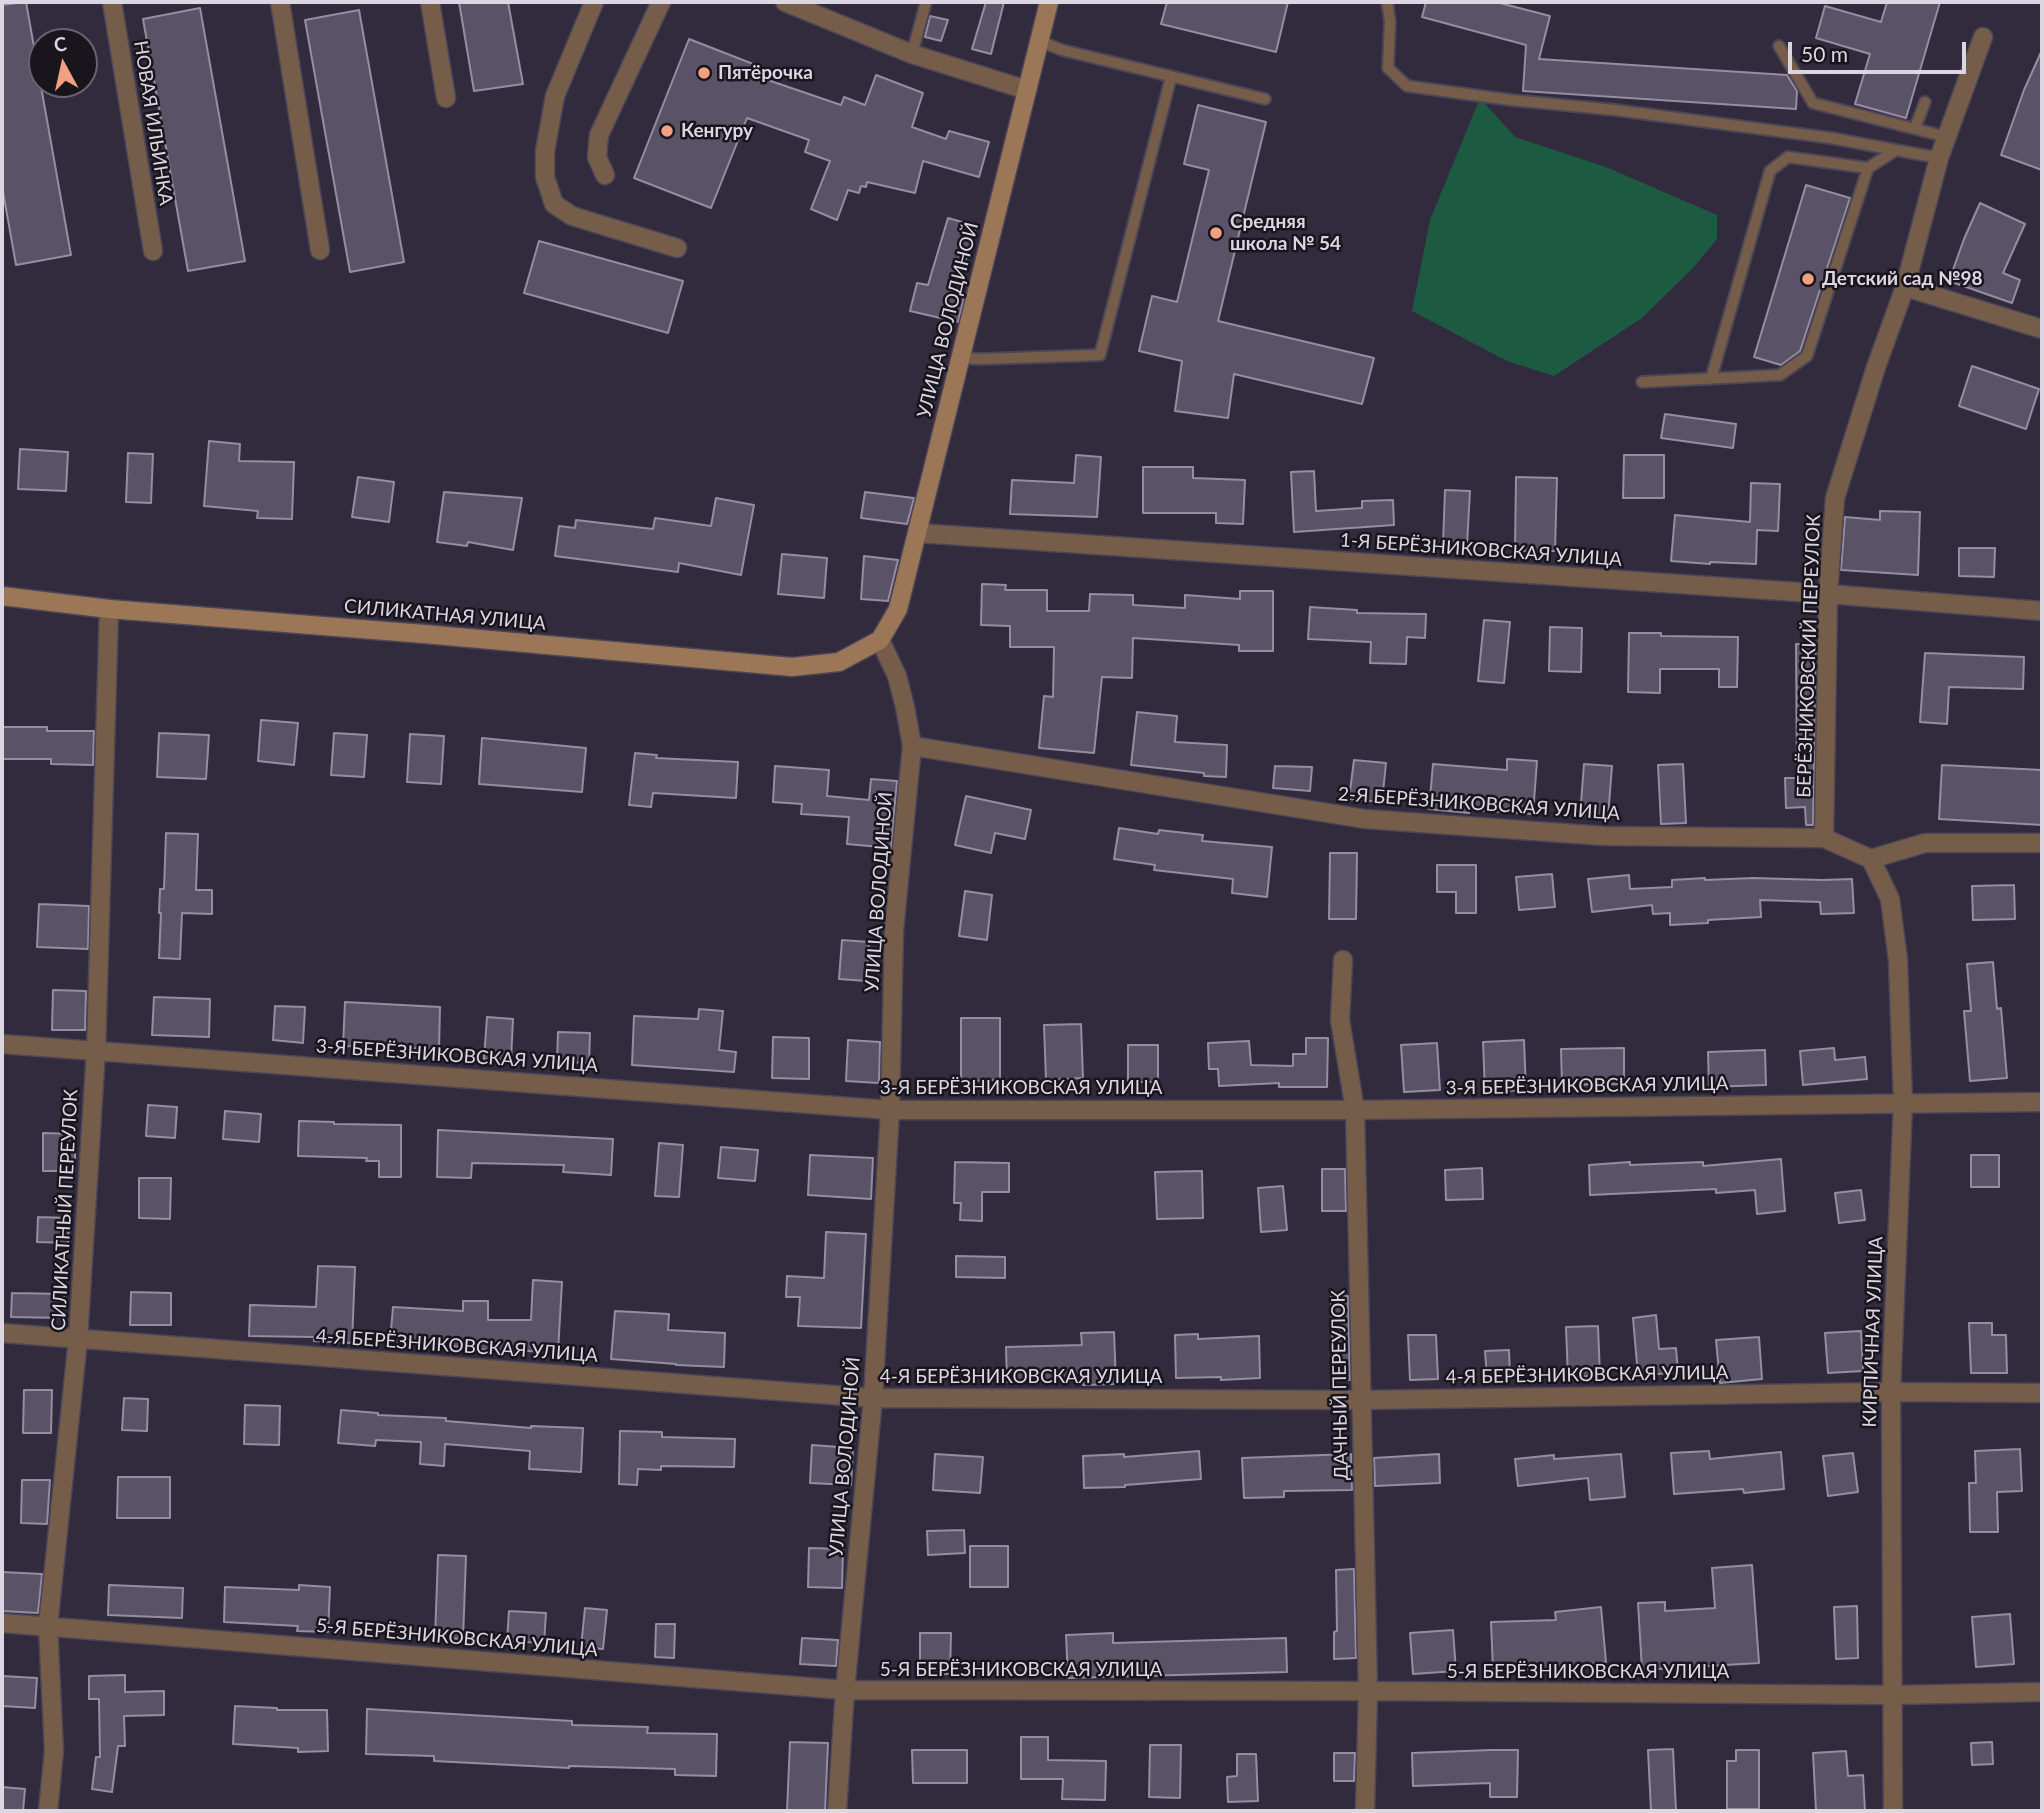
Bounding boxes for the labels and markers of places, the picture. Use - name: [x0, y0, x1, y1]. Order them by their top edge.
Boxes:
- place label: Пятёрочка: [718, 62, 813, 84]
- marker: Пятёрочка: [696, 65, 712, 81]
- place label: Кенгуру: [681, 120, 753, 142]
- marker: Кенгуру: [659, 123, 675, 139]
- place label: Средняя школа № 54: [1230, 211, 1341, 255]
- marker: Средняя школа № 54: [1208, 225, 1224, 241]
- place label: Детский сад №98: [1822, 268, 1983, 290]
- marker: Детский сад №98: [1800, 271, 1816, 287]

